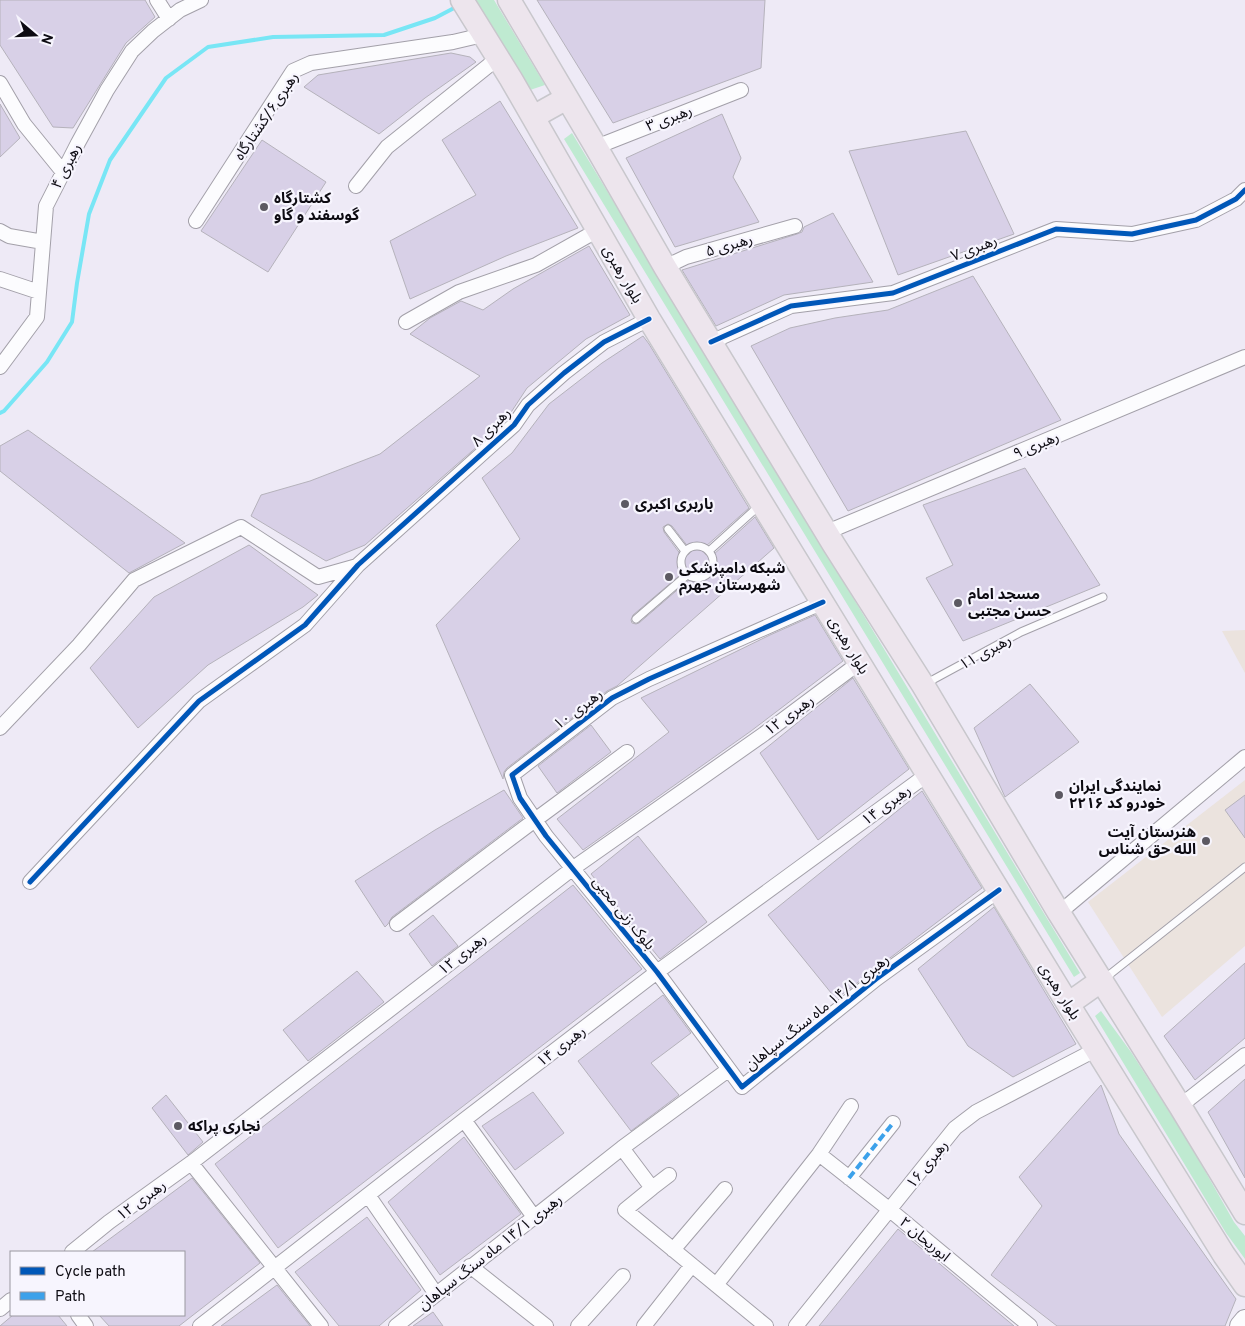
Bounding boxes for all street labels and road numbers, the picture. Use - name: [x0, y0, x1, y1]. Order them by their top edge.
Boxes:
- street label: رهبری۶/کشتارگاه: [231, 69, 304, 165]
- street label: رهبری ۳: [644, 102, 695, 137]
- street label: رهبری ۴: [48, 141, 87, 192]
- street label: رهبری ۵: [704, 231, 755, 262]
- street label: رهبری ۷: [949, 232, 1000, 267]
- street label: بلوار رهبری: [597, 242, 646, 307]
- street label: رهبری ۸: [468, 404, 516, 452]
- street label: رهبری ۹: [1011, 428, 1062, 465]
- street label: بلوار رهبری: [823, 613, 872, 678]
- street label: رهبری ۱۱: [956, 631, 1015, 675]
- street label: رهبری ۱۰: [551, 686, 607, 735]
- street label: رهبری ۱۲: [761, 692, 818, 741]
- street label: رهبری ۱۴: [858, 782, 915, 831]
- street label: بلوک زنی محبی: [587, 873, 658, 955]
- street label: رهبری ۱۲: [435, 930, 491, 980]
- street label: رهبری ۱۴/۱ ماه سنگ سپاهان: [742, 951, 894, 1075]
- street label: بلوار رهبری: [1034, 960, 1084, 1024]
- street label: رهبری ۱۴: [534, 1023, 590, 1072]
- street label: رهبری ۱۶: [903, 1137, 953, 1193]
- street label: رهبری ۱۲: [113, 1177, 170, 1226]
- street label: رهبری ۱۴/۱ ماه سنگ سپاهان: [415, 1191, 567, 1315]
- street label: ابوریحان ۲: [895, 1213, 953, 1267]

